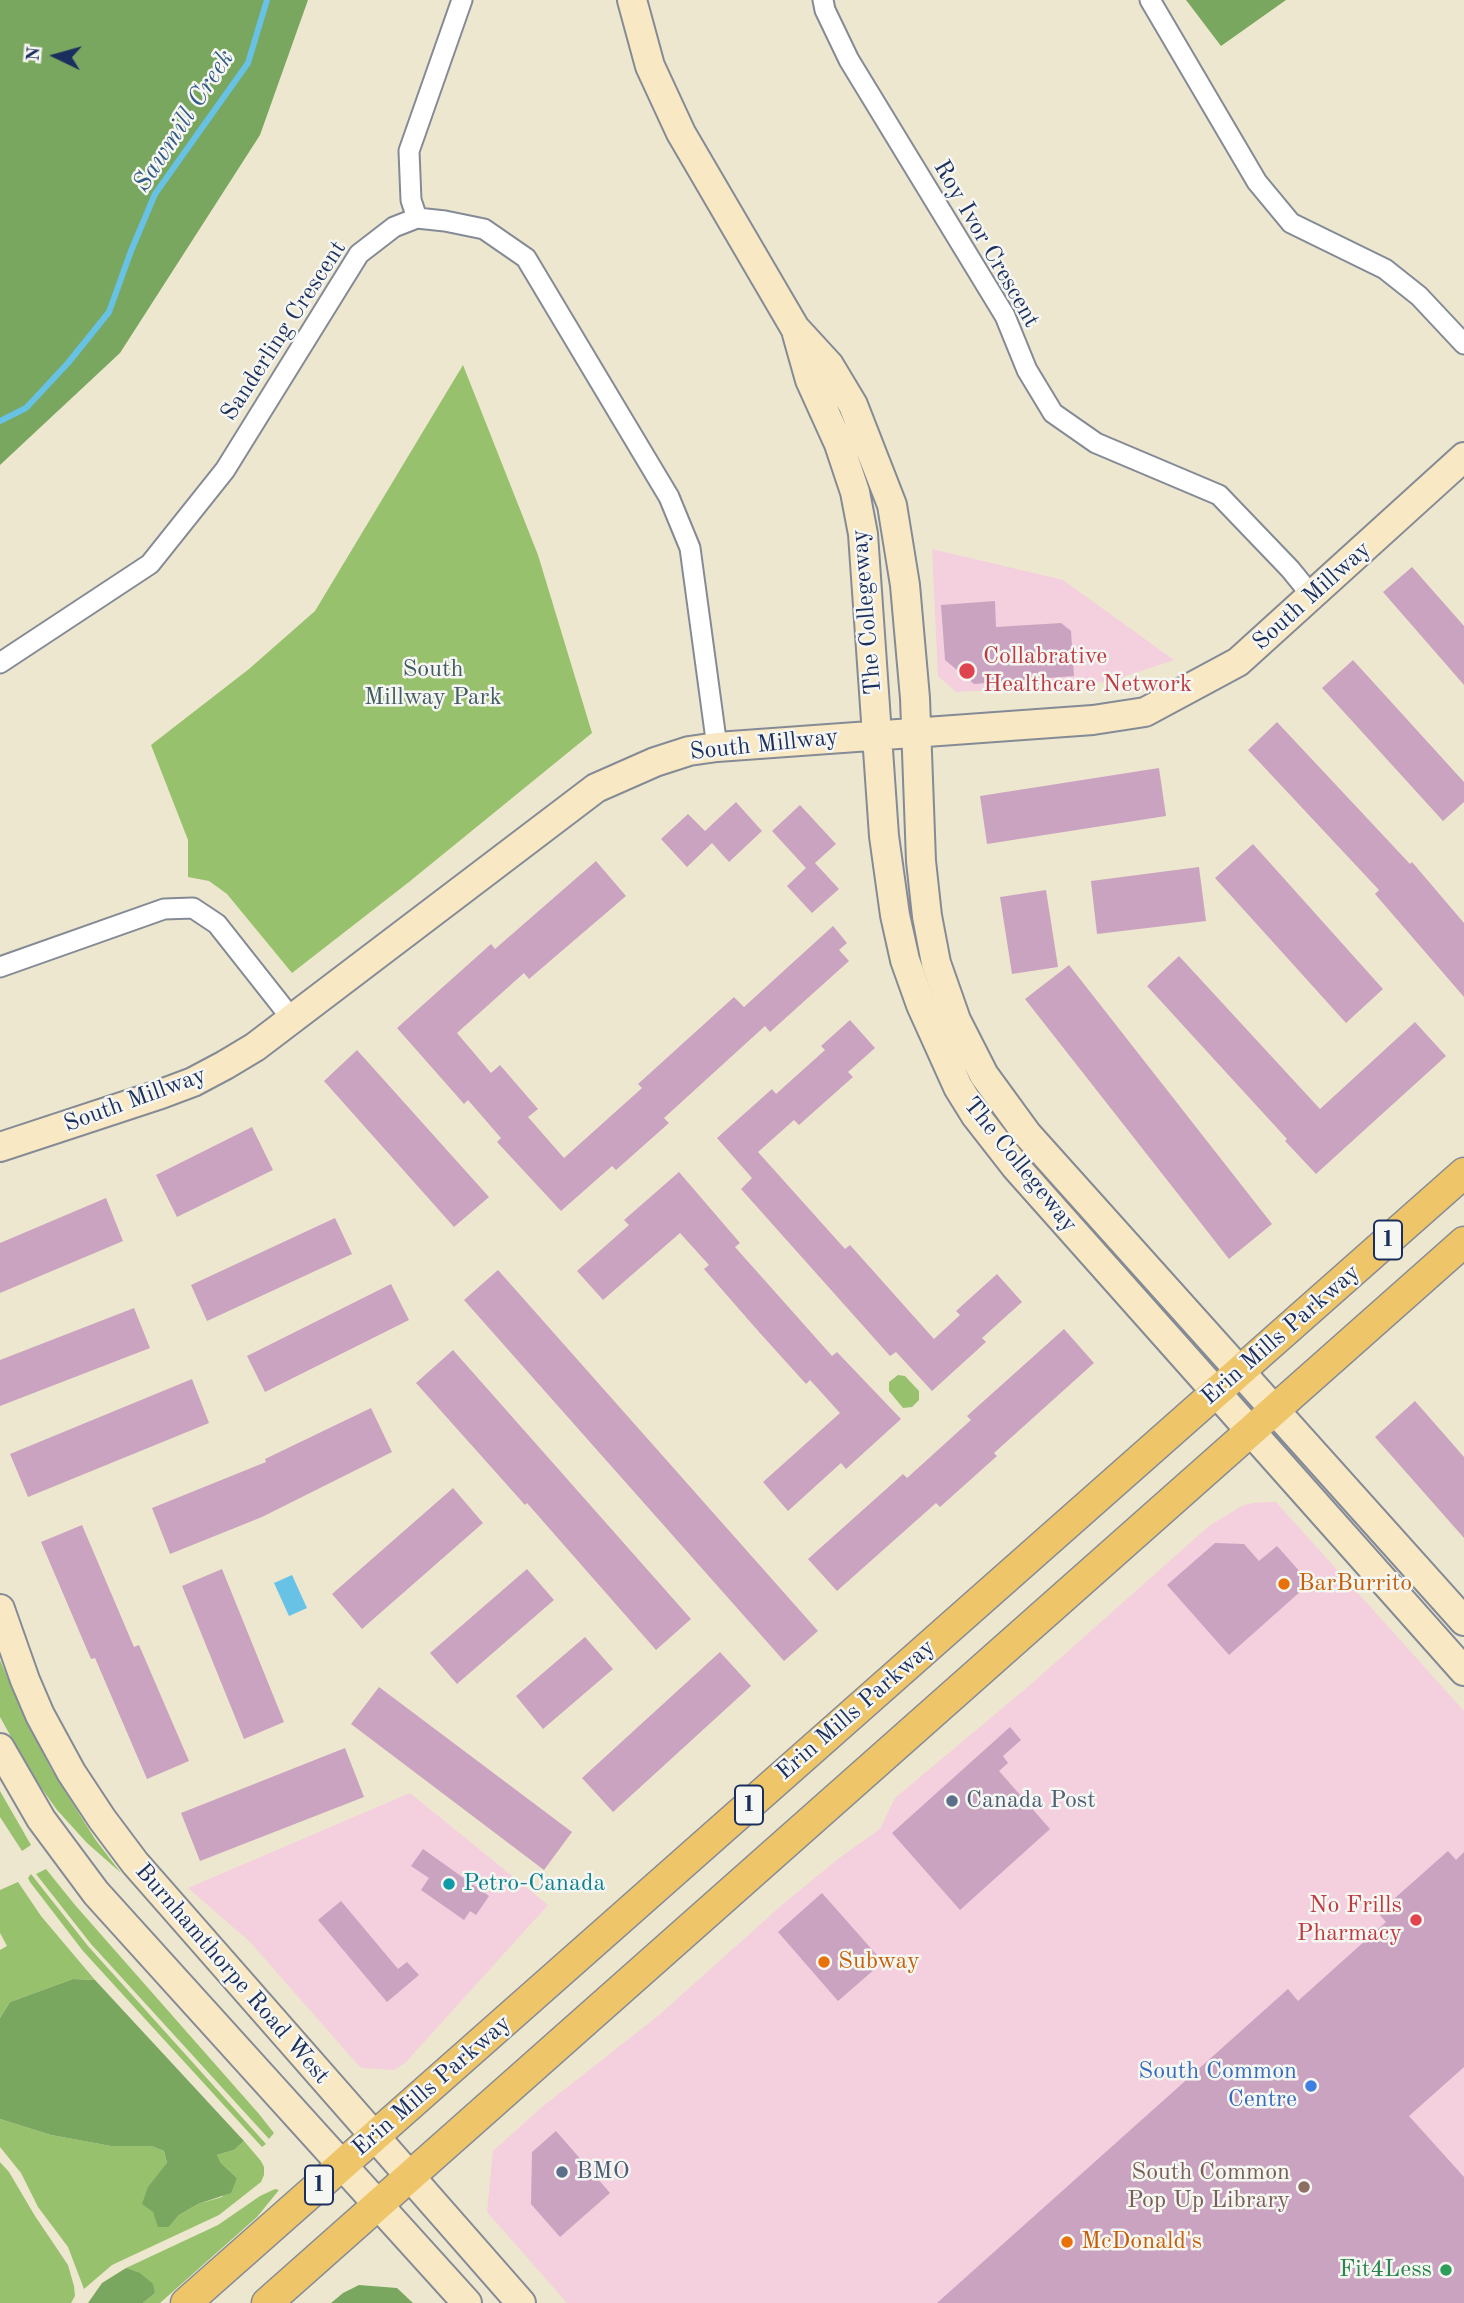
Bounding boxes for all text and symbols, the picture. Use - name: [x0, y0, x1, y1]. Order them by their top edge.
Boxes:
- north arrow: [21, 21, 91, 91]
- water label: Sawmill Creek: [126, 44, 242, 198]
- text: N: [24, 46, 45, 62]
- street label: Roy Ivor Crescent: [926, 155, 1046, 333]
- street label: Sanderling Crescent: [215, 236, 353, 426]
- street label: The Collegeway: [845, 528, 889, 696]
- street label: South Millway: [1247, 535, 1377, 657]
- place label: Collabrative Healthcare Network: [983, 643, 1192, 699]
- park label: South Millway Park: [364, 656, 502, 712]
- marker: Collabrative Healthcare Network: [957, 661, 977, 681]
- street label: South Millway: [688, 723, 840, 767]
- street label: South Millway: [60, 1061, 210, 1139]
- street label: The Collegeway: [957, 1091, 1083, 1239]
- road number: 1: [1374, 1220, 1402, 1260]
- street label: Erin Mills Parkway: [1196, 1258, 1366, 1412]
- place label: BarBurrito: [1298, 1570, 1412, 1598]
- marker: BarBurrito: [1276, 1576, 1292, 1592]
- street label: Erin Mills Parkway: [771, 1633, 941, 1787]
- road number: 1: [735, 1786, 763, 1824]
- place label: Canada Post: [966, 1787, 1096, 1815]
- marker: Canada Post: [944, 1793, 960, 1809]
- street label: Burnhamthorpe Road West: [128, 1858, 336, 2090]
- place label: Petro-Canada: [463, 1870, 605, 1898]
- marker: Petro-Canada: [441, 1876, 457, 1892]
- place label: No Frills Pharmacy: [1297, 1892, 1402, 1948]
- marker: No Frills Pharmacy: [1408, 1912, 1424, 1928]
- place label: Subway: [838, 1948, 920, 1976]
- marker: Subway: [816, 1954, 832, 1970]
- street label: Erin Mills Parkway: [347, 2009, 517, 2163]
- place label: South Common Centre: [1138, 2058, 1297, 2114]
- marker: South Common Centre: [1303, 2078, 1319, 2094]
- place label: BMO: [576, 2158, 629, 2186]
- place label: South Common Pop Up Library: [1127, 2159, 1290, 2215]
- marker: BMO: [554, 2164, 570, 2180]
- road number: 1: [305, 2166, 333, 2204]
- marker: South Common Pop Up Library: [1296, 2179, 1312, 2195]
- place label: McDonald's: [1081, 2228, 1202, 2256]
- marker: McDonald's: [1059, 2234, 1075, 2250]
- place label: Fit4Less: [1339, 2256, 1432, 2284]
- marker: Fit4Less: [1438, 2262, 1454, 2278]

